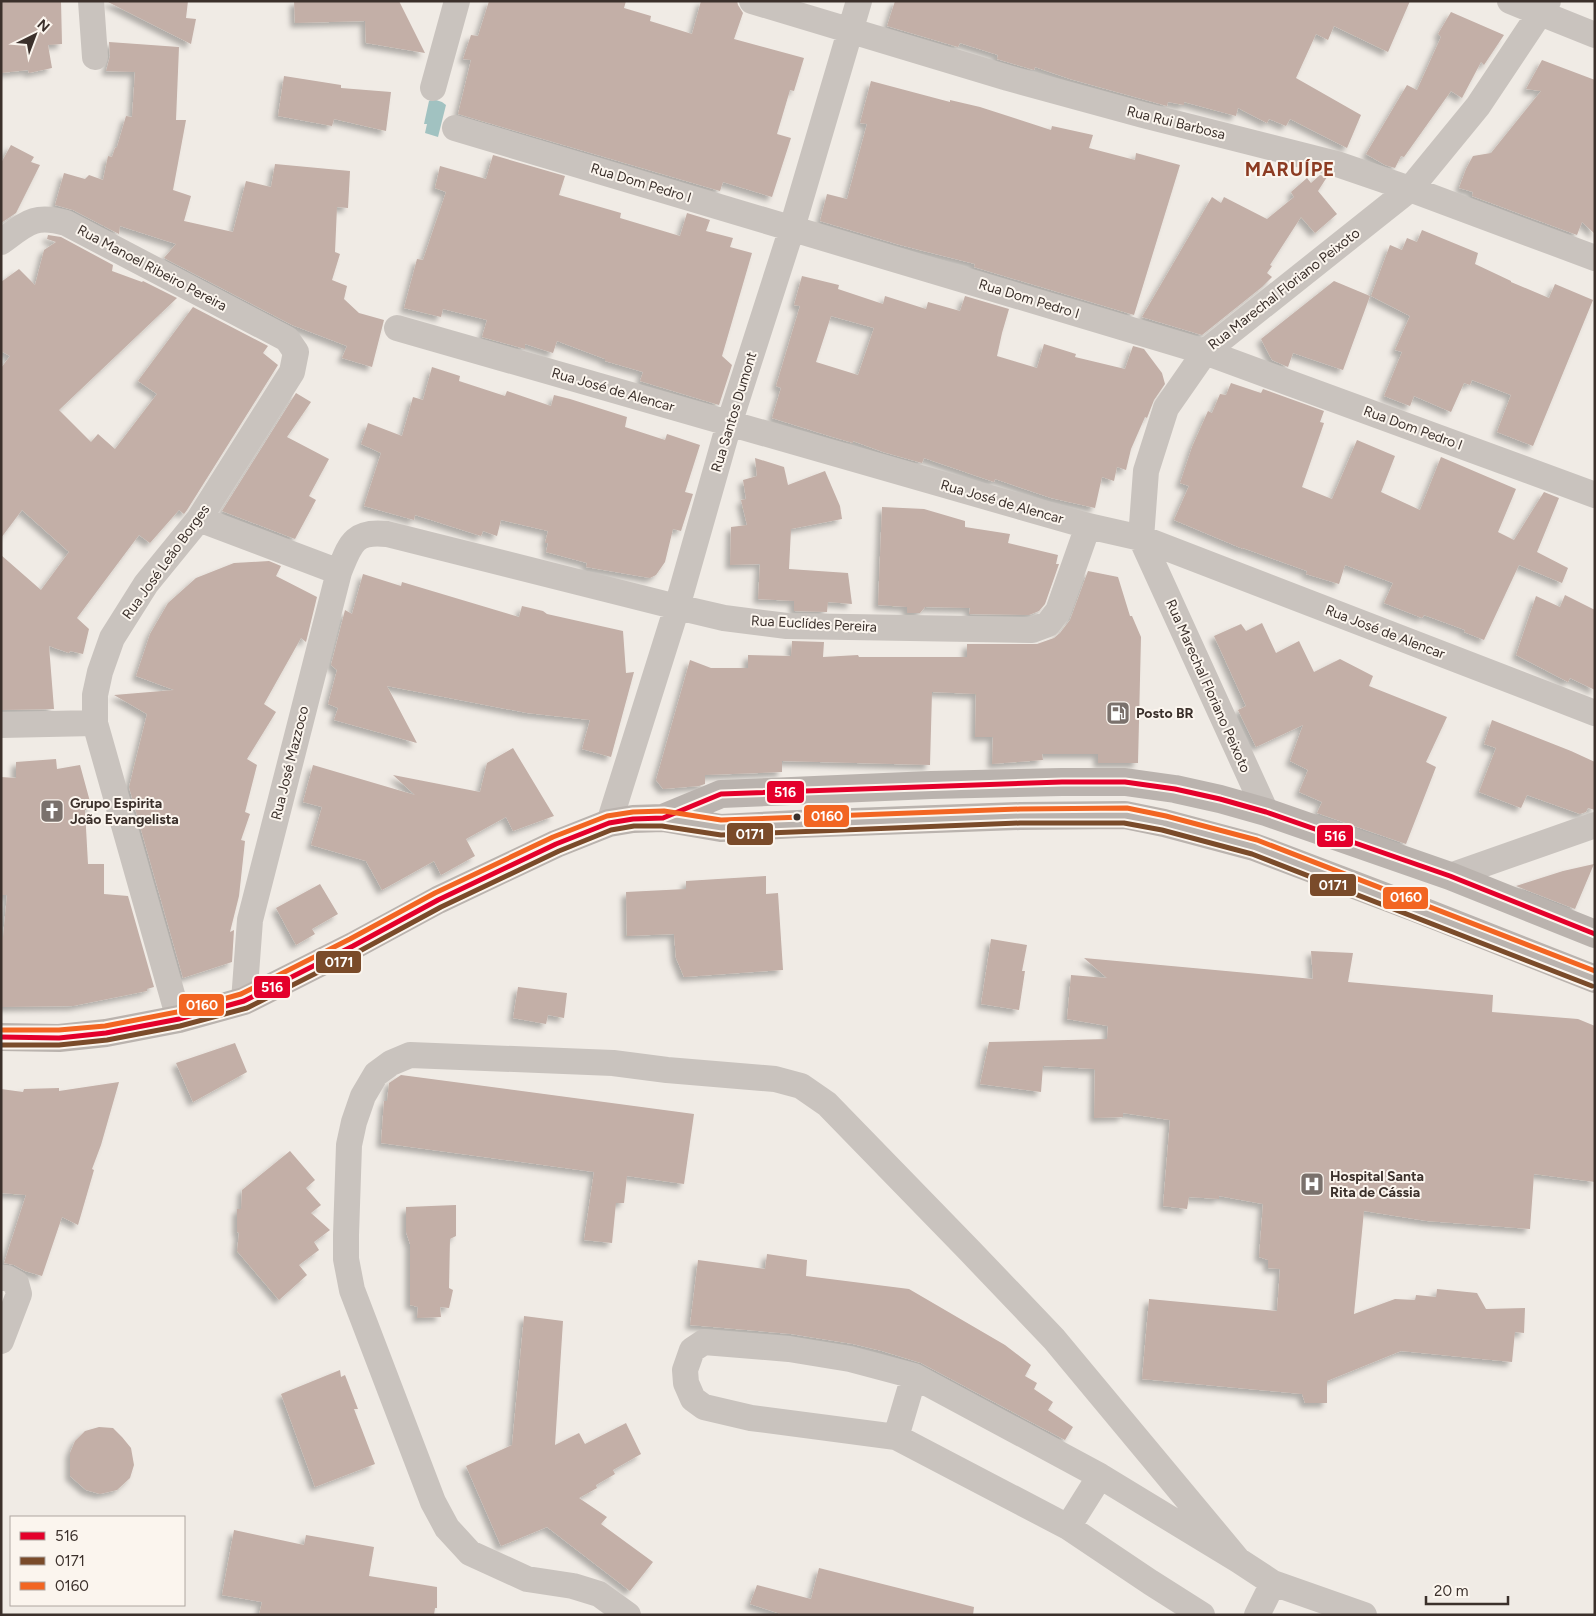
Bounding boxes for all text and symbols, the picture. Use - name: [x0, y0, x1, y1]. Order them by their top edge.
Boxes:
- north arrow: [10, 10, 60, 60]
- text: N: [34, 16, 53, 36]
- street label: Rua Rui Barbosa: [1125, 103, 1227, 143]
- district label: MARUÍPE: [1245, 158, 1335, 181]
- street label: Rua Dom Pedro I: [589, 160, 693, 206]
- street label: Rua Manoel Ribeiro Pereira: [74, 221, 230, 315]
- street label: Rua Marechal Floriano Peixoto: [1205, 224, 1363, 354]
- street label: Rua Dom Pedro I: [977, 276, 1081, 322]
- street label: Rua Santos Dumont: [708, 350, 760, 474]
- street label: Rua José de Alencar: [550, 364, 677, 416]
- street label: Rua Dom Pedro I: [1361, 402, 1465, 454]
- street label: Rua José de Alencar: [939, 476, 1066, 528]
- street label: Rua José Leão Borges: [119, 501, 213, 623]
- street label: Rua Marechal Floriano Peixoto: [1162, 597, 1254, 775]
- street label: Rua José de Alencar: [1323, 601, 1448, 663]
- street label: Rua Euclídes Pereira: [751, 612, 877, 636]
- fuel station icon: Posto BR: [1105, 700, 1131, 726]
- street label: Rua José Mazzoco: [268, 704, 312, 822]
- place label: Posto BR: [1136, 705, 1194, 722]
- line badge: 516: [766, 780, 805, 804]
- text: 516: [774, 784, 796, 801]
- place label: Grupo Espirita João Evangelista: [70, 795, 179, 828]
- church icon: Grupo Espirita João Evangelista: [39, 798, 65, 824]
- line badge: 0160: [803, 804, 850, 828]
- text: 0160: [811, 808, 843, 825]
- unlabelled marker: [792, 812, 802, 822]
- line badge: 0171: [726, 822, 774, 846]
- line badge: 516: [1316, 824, 1354, 848]
- text: 0171: [736, 826, 764, 843]
- text: 516: [1324, 828, 1346, 845]
- line badge: 0171: [1309, 873, 1357, 897]
- text: 0171: [1319, 877, 1347, 894]
- line badge: 0160: [1382, 886, 1429, 910]
- text: 0160: [1390, 889, 1422, 906]
- line badge: 0171: [315, 950, 362, 974]
- text: 0171: [325, 954, 353, 971]
- line badge: 516: [253, 975, 291, 999]
- text: 516: [261, 979, 283, 996]
- line badge: 0160: [178, 993, 225, 1017]
- text: 0160: [186, 997, 218, 1014]
- place label: Hospital Santa Rita de Cássia: [1330, 1168, 1424, 1201]
- hospital icon: Hospital Santa Rita de Cássia: [1299, 1171, 1325, 1197]
- legend: [10, 1516, 185, 1606]
- text: 516: [55, 1527, 79, 1545]
- text: 0171: [55, 1552, 85, 1570]
- scale bar: [1426, 1574, 1508, 1606]
- text: 0160: [55, 1577, 89, 1595]
- text: 20 m: [1434, 1582, 1468, 1600]

